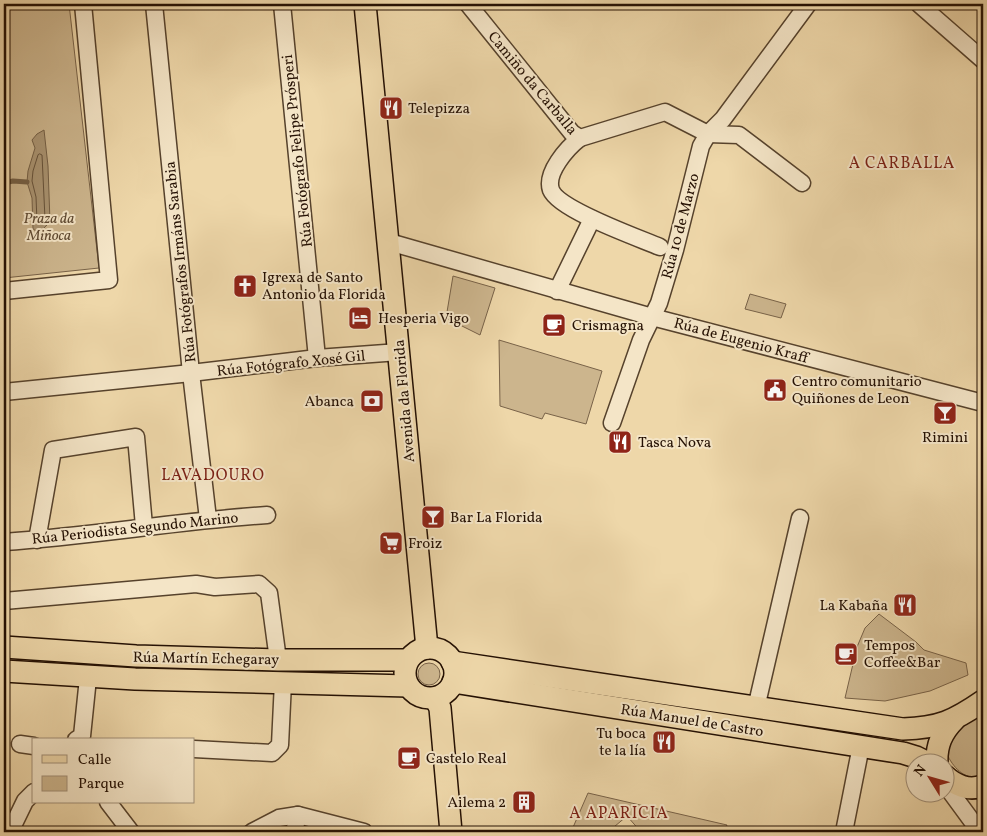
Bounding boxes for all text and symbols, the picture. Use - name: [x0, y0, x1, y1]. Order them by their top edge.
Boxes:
- street label: Camiño da Carballa: [482, 28, 582, 140]
- street label: Rúa Fotógrafo Felipe Prósperi: [278, 53, 319, 248]
- restaurant icon: Telepizza: [378, 95, 404, 121]
- place label: Telepizza: [408, 99, 470, 120]
- district label: A CARBALLA: [849, 153, 955, 175]
- street label: Rúa Fotógrafos Irmáns Sarabia: [160, 160, 203, 364]
- street label: Rúa 10 de Marzo: [657, 171, 706, 282]
- park label: Praza da Miñoca: [24, 209, 74, 247]
- place label: Igrexa de Santo Antonio da Florida: [262, 268, 386, 306]
- church icon: Igrexa de Santo Antonio da Florida: [232, 273, 258, 299]
- hotel icon: Hesperia Vigo: [347, 305, 373, 331]
- place label: Hesperia Vigo: [378, 309, 469, 330]
- cafe icon: Crismagna: [541, 312, 567, 338]
- street label: Rúa de Eugenio Kraff: [671, 313, 812, 370]
- place label: Crismagna: [572, 316, 644, 337]
- street label: Avenida da Florida: [390, 338, 421, 463]
- street label: Rúa Fotógrafo Xosé Gil: [216, 346, 366, 383]
- place label: Centro comunitario Quiñones de Leon: [792, 372, 922, 410]
- public building icon: Centro comunitario Quiñones de Leon: [762, 377, 788, 403]
- bank icon: Abanca: [359, 388, 385, 414]
- place label: Abanca: [305, 392, 354, 413]
- bar icon: Rimini: [932, 400, 958, 426]
- place label: Rimini: [922, 428, 968, 449]
- restaurant icon: Tasca Nova: [607, 429, 633, 455]
- place label: Tasca Nova: [638, 433, 711, 454]
- district label: LAVADOURO: [161, 465, 265, 487]
- bar icon: Bar La Florida: [420, 504, 446, 530]
- street label: Rúa Periodista Segundo Marino: [31, 508, 240, 551]
- place label: Bar La Florida: [450, 508, 543, 529]
- supermarket icon: Froiz: [378, 530, 404, 556]
- place label: Froiz: [408, 534, 442, 555]
- restaurant icon: La Kabaña: [892, 592, 918, 618]
- place label: La Kabaña: [819, 596, 888, 617]
- place label: Tempos Coffee&Bar: [864, 636, 940, 674]
- cafe icon: Tempos Coffee&Bar: [833, 641, 859, 667]
- street label: Rúa Martín Echegaray: [132, 648, 279, 671]
- street label: Rúa Manuel de Castro: [619, 700, 765, 743]
- place label: Tu boca te la lía: [596, 724, 646, 762]
- restaurant icon: Tu boca te la lía: [651, 729, 677, 755]
- legend: [32, 738, 195, 804]
- cafe icon: Castelo Real: [396, 745, 422, 771]
- place label: Castelo Real: [426, 749, 506, 770]
- text: Calle: [78, 750, 111, 771]
- north arrow: [904, 754, 954, 804]
- text: N: [910, 761, 931, 781]
- text: Parque: [78, 774, 124, 795]
- building icon: Ailema 2: [511, 789, 537, 815]
- place label: Ailema 2: [448, 793, 506, 814]
- district label: A APARICIA: [569, 803, 669, 825]

